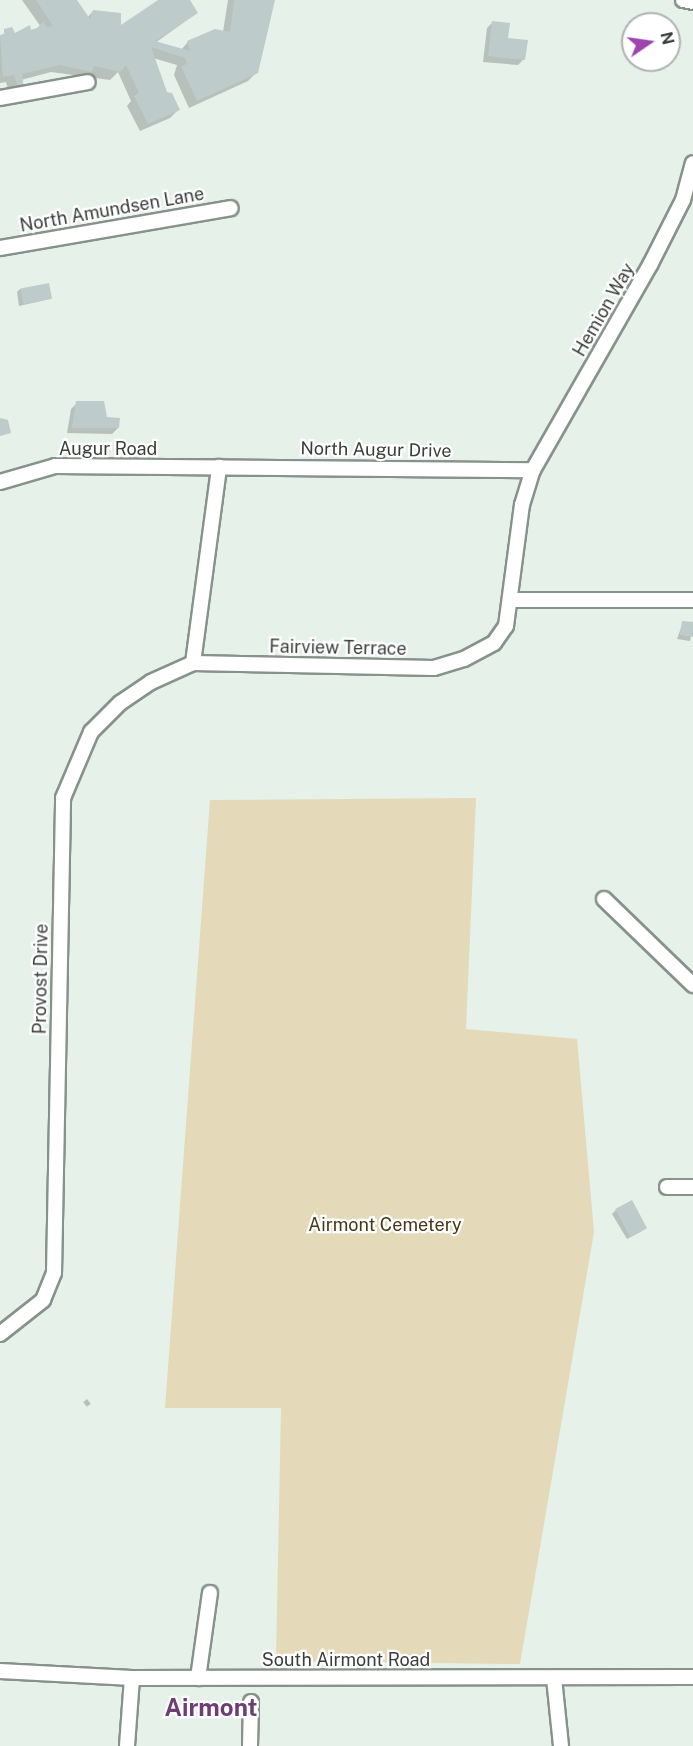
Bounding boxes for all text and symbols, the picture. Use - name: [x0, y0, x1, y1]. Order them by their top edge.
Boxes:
- north arrow: [621, 12, 681, 72]
- text: N: [656, 30, 678, 47]
- street label: North Amundsen Lane: [18, 183, 206, 237]
- street label: Hemion Way: [569, 259, 639, 361]
- street label: Augur Road: [59, 438, 157, 460]
- street label: North Augur Drive: [300, 438, 452, 462]
- street label: Fairview Terrace: [269, 636, 407, 660]
- street label: Provost Drive: [29, 923, 53, 1035]
- park label: Airmont Cemetery: [308, 1214, 462, 1236]
- street label: South Airmont Road: [262, 1649, 430, 1671]
- district label: Airmont: [165, 1694, 257, 1722]

